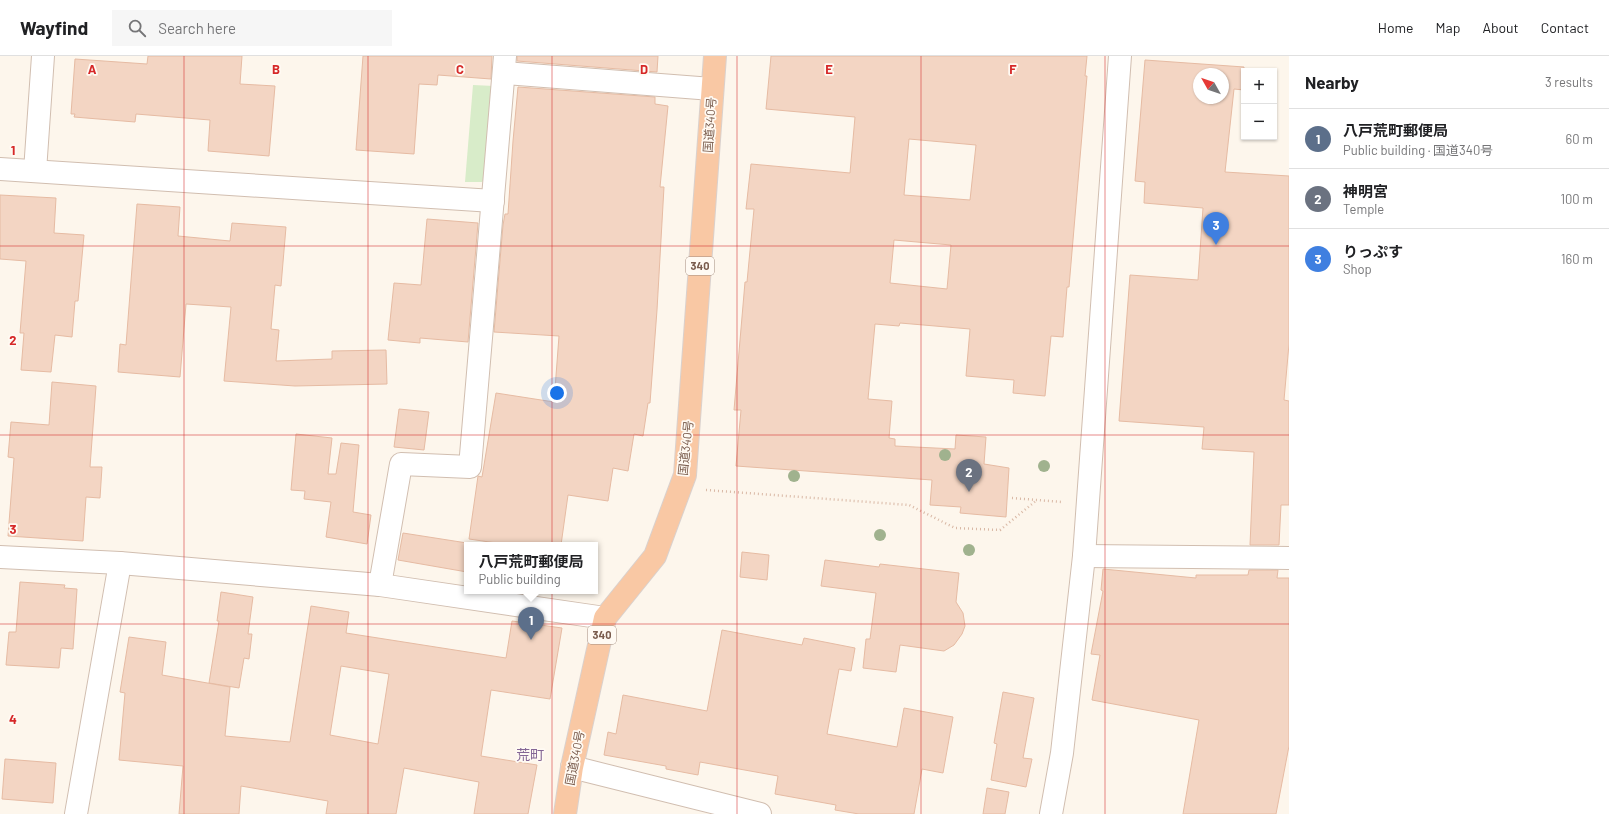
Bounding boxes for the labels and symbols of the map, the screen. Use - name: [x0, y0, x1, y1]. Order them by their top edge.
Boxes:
- text: A: [88, 61, 97, 77]
- text: B: [272, 61, 280, 77]
- text: C: [456, 61, 464, 77]
- text: D: [640, 61, 648, 77]
- text: E: [825, 61, 833, 77]
- text: F: [1009, 61, 1017, 77]
- north arrow: [1193, 68, 1229, 104]
- street label: 国道340号: [700, 97, 718, 153]
- text: 1: [11, 142, 15, 158]
- pin: 3: [1203, 212, 1229, 245]
- road number: 340: [686, 257, 714, 275]
- text: 2: [9, 332, 17, 348]
- your location: [547, 383, 567, 403]
- street label: 国道340号: [675, 420, 695, 476]
- pin: 2: [956, 459, 982, 492]
- text: 3: [9, 521, 17, 537]
- pin: 1: [518, 607, 544, 640]
- road number: 340: [588, 626, 616, 644]
- text: 4: [9, 711, 17, 727]
- street label: 国道340号: [562, 729, 586, 786]
- district label: 荒町: [516, 746, 544, 763]

